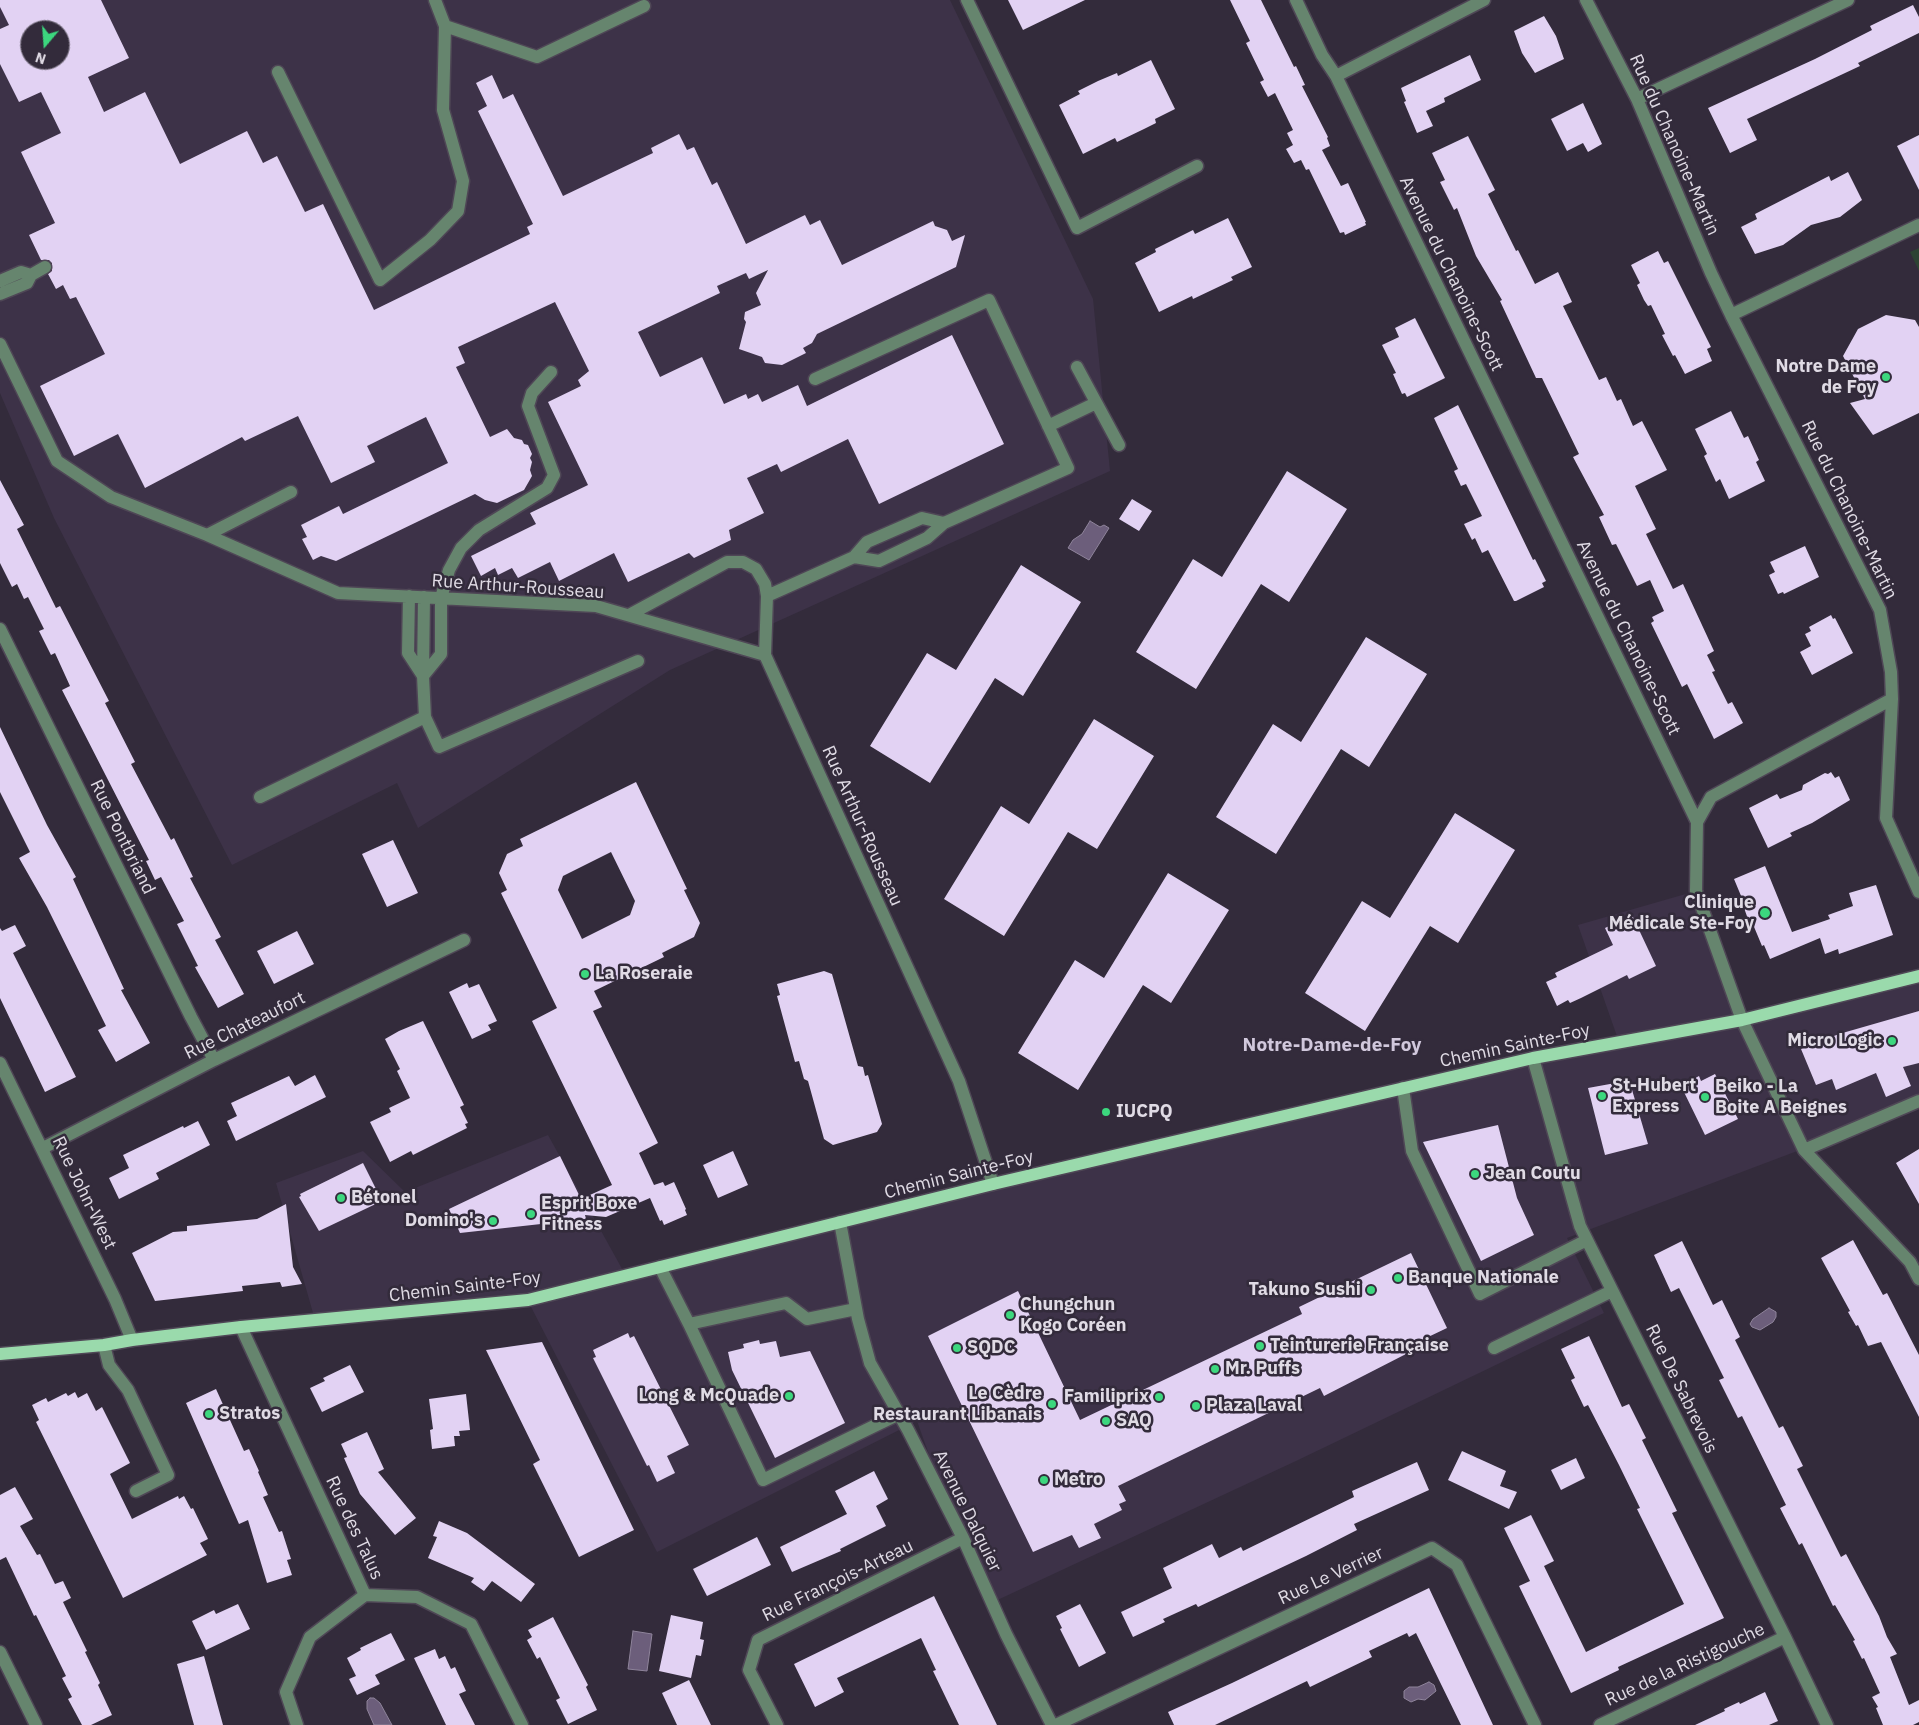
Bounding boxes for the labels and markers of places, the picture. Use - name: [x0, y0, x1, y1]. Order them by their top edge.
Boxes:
- place label: Notre Dame de Foy: [1775, 356, 1876, 398]
- marker: Notre Dame de Foy: [1880, 371, 1892, 383]
- place label: Clinique Médicale Ste-Foy: [1609, 892, 1754, 934]
- marker: Clinique Médicale Ste-Foy: [1758, 906, 1772, 920]
- place label: La Roseraie: [595, 963, 693, 985]
- marker: La Roseraie: [579, 968, 591, 980]
- place label: Micro Logic: [1787, 1030, 1882, 1052]
- marker: Micro Logic: [1886, 1035, 1898, 1047]
- place label: St-Hubert Express: [1612, 1075, 1696, 1118]
- place label: Beiko - La Boite A Beignes: [1715, 1076, 1847, 1118]
- marker: St-Hubert Express: [1596, 1090, 1608, 1102]
- marker: Beiko - La Boite A Beignes: [1699, 1091, 1711, 1103]
- place label: IUCPQ: [1116, 1101, 1173, 1123]
- marker: IUCPQ: [1100, 1106, 1112, 1118]
- place label: Jean Coutu: [1485, 1163, 1581, 1185]
- marker: Jean Coutu: [1469, 1168, 1481, 1180]
- place label: Bétonel: [351, 1187, 416, 1209]
- marker: Bétonel: [335, 1192, 347, 1204]
- place label: Esprit Boxe Fitness: [541, 1193, 637, 1236]
- marker: Esprit Boxe Fitness: [525, 1208, 537, 1220]
- place label: Domino's: [405, 1210, 483, 1232]
- marker: Domino's: [487, 1215, 499, 1227]
- place label: Banque Nationale: [1408, 1267, 1559, 1289]
- marker: Banque Nationale: [1392, 1272, 1404, 1284]
- place label: Takuno Sushi: [1249, 1279, 1361, 1301]
- marker: Takuno Sushi: [1365, 1284, 1377, 1296]
- place label: Chungchun Kogo Coréen: [1020, 1294, 1126, 1336]
- marker: Chungchun Kogo Coréen: [1004, 1309, 1016, 1321]
- place label: Teinturerie Française: [1270, 1335, 1449, 1357]
- place label: SQDC: [967, 1337, 1015, 1359]
- marker: Teinturerie Française: [1254, 1340, 1266, 1352]
- marker: SQDC: [951, 1342, 963, 1354]
- place label: Mr. Puffs: [1225, 1358, 1300, 1380]
- marker: Mr. Puffs: [1209, 1363, 1221, 1375]
- place label: Le Cèdre Restaurant Libanais: [873, 1383, 1042, 1426]
- place label: Long & McQuade: [638, 1385, 779, 1407]
- place label: Familiprix: [1064, 1386, 1149, 1408]
- marker: Long & McQuade: [783, 1390, 795, 1402]
- marker: Familiprix: [1153, 1391, 1165, 1403]
- place label: Plaza Laval: [1206, 1395, 1302, 1417]
- marker: Le Cèdre Restaurant Libanais: [1046, 1398, 1058, 1410]
- marker: Plaza Laval: [1190, 1400, 1202, 1412]
- place label: Stratos: [219, 1403, 280, 1425]
- marker: Stratos: [203, 1408, 215, 1420]
- place label: SAQ: [1116, 1410, 1152, 1432]
- marker: SAQ: [1100, 1415, 1112, 1427]
- place label: Metro: [1054, 1469, 1103, 1491]
- marker: Metro: [1038, 1474, 1050, 1486]

